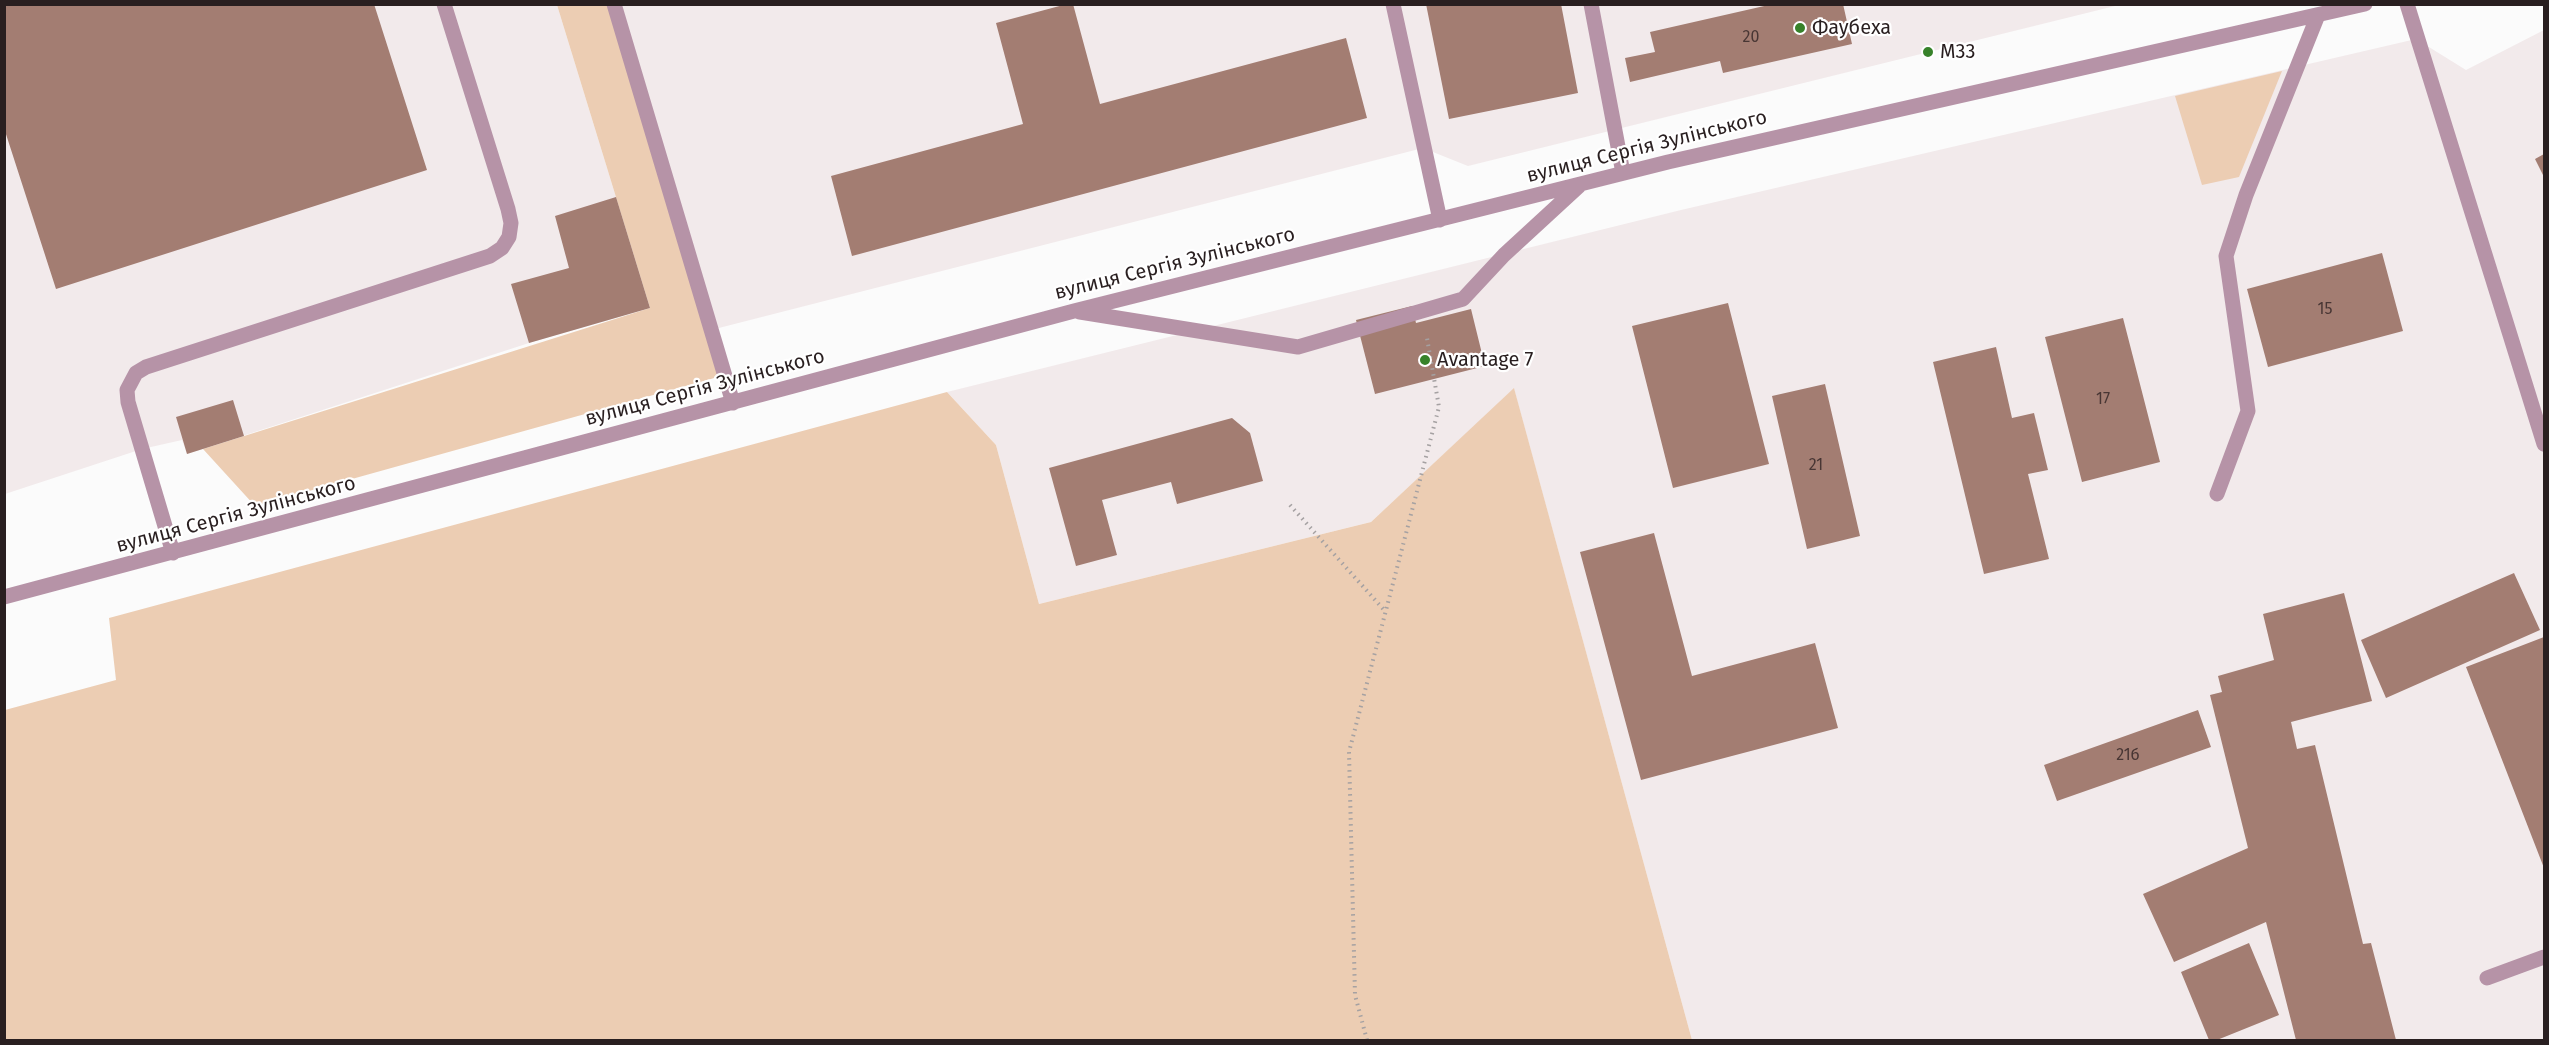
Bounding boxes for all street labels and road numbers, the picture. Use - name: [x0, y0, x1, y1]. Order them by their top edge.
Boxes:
- street label: вулиця Сергія Зулінського: [1524, 105, 1770, 189]
- street label: вулиця Сергія Зулінського: [1052, 222, 1298, 306]
- street label: вулиця Сергія Зулінського: [583, 344, 827, 432]
- street label: вулиця Сергія Зулінського: [114, 471, 358, 559]

